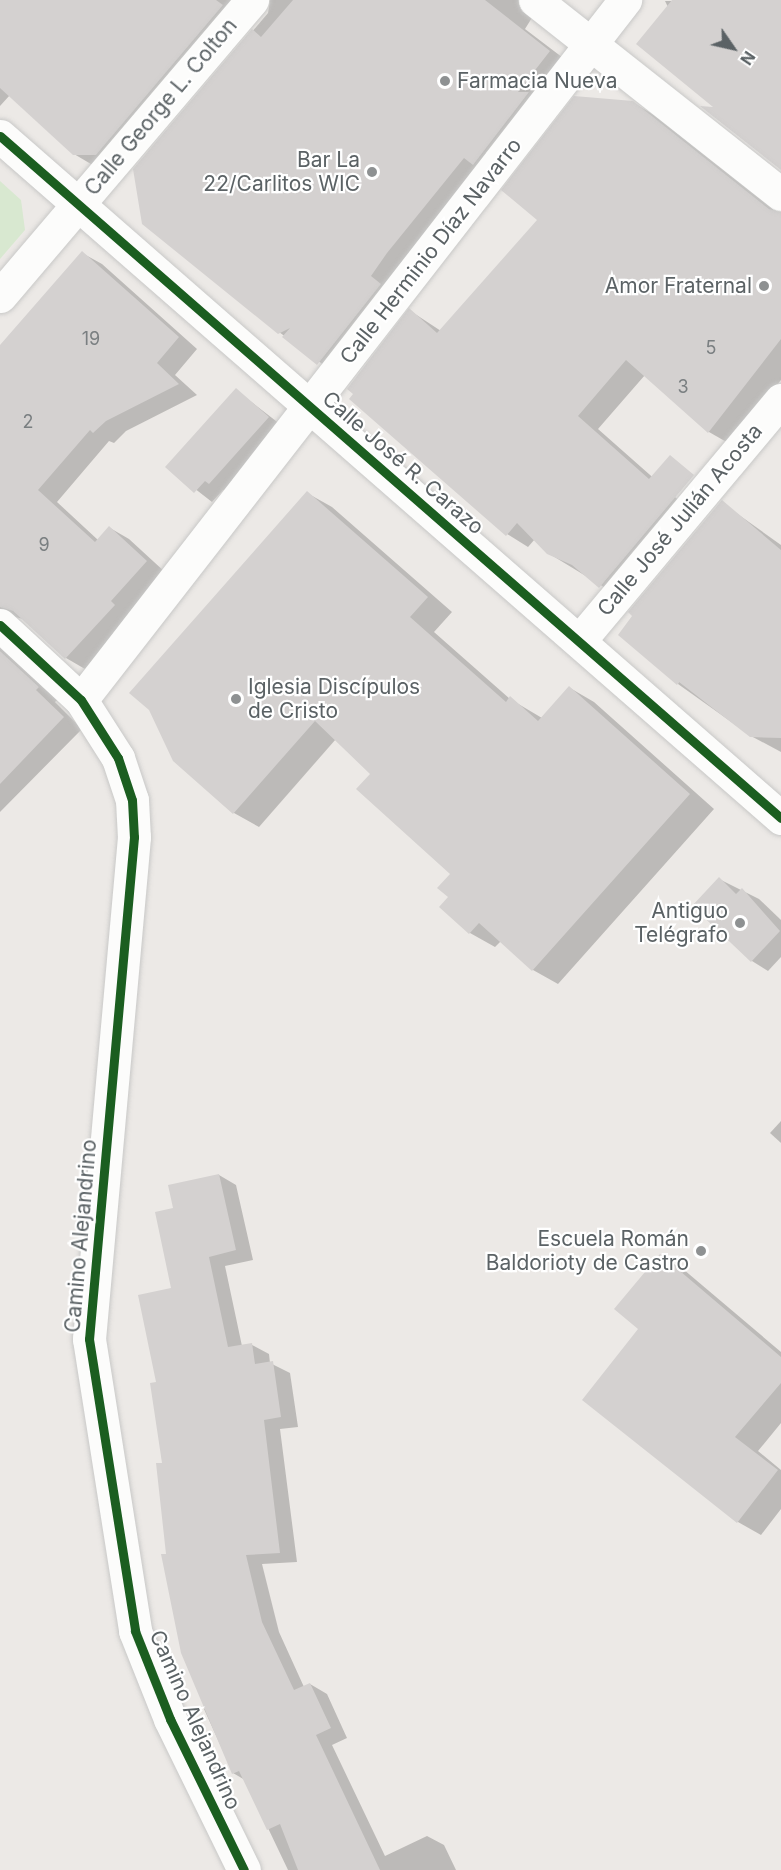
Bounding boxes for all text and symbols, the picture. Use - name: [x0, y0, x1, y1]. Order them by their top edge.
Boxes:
- street label: Calle George L. Colton: [80, 13, 242, 201]
- north arrow: [703, 18, 763, 78]
- text: N: [736, 47, 760, 69]
- place label: Farmacia Nueva: [457, 68, 617, 94]
- marker: Farmacia Nueva: [438, 74, 452, 88]
- street label: Calle Herminio Díaz Navarro: [335, 133, 527, 369]
- place label: Bar La 22/Carlitos WIC: [203, 147, 360, 197]
- marker: Bar La 22/Carlitos WIC: [365, 165, 379, 179]
- place label: Amor Fraternal: [605, 273, 752, 299]
- marker: Amor Fraternal: [757, 279, 771, 293]
- house number: 19: [82, 328, 100, 350]
- house number: 5: [706, 337, 716, 359]
- house number: 3: [677, 376, 689, 398]
- street label: Calle José R. Carazo: [317, 386, 489, 540]
- house number: 2: [23, 411, 33, 433]
- street label: Calle José Julián Acosta: [592, 419, 768, 621]
- house number: 9: [38, 534, 50, 556]
- place label: Iglesia Discípulos de Cristo: [248, 674, 420, 724]
- marker: Iglesia Discípulos de Cristo: [229, 692, 243, 706]
- place label: Antiguo Telégrafo: [634, 898, 728, 948]
- marker: Antiguo Telégrafo: [733, 916, 747, 930]
- street label: Camino Alejandrino: [60, 1138, 102, 1334]
- place label: Escuela Román Baldorioty de Castro: [486, 1226, 689, 1276]
- marker: Escuela Román Baldorioty de Castro: [694, 1244, 708, 1258]
- street label: Camino Alejandrino: [144, 1626, 246, 1814]

